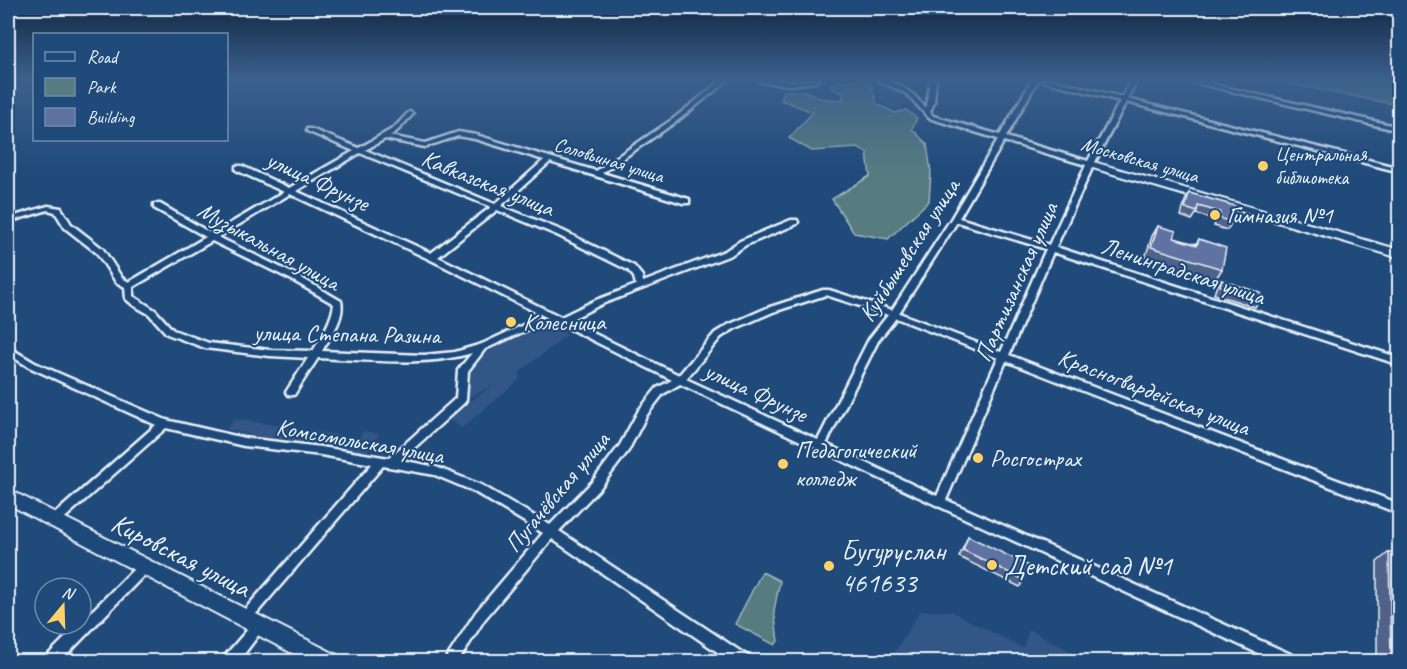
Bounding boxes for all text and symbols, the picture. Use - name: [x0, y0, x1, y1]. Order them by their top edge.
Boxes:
- legend: [33, 33, 228, 141]
- text: Road: [87, 46, 120, 68]
- text: Park: [87, 76, 117, 98]
- text: Building: [87, 106, 136, 128]
- street label: Московская улица: [1078, 131, 1203, 189]
- street label: Соловьиная улица: [551, 132, 669, 189]
- place label: Центральная библиотека: [1275, 142, 1367, 190]
- street label: улица Фрунзе: [260, 143, 376, 219]
- street label: Кавказская улица: [417, 143, 560, 224]
- marker: Центральная библиотека: [1256, 159, 1270, 173]
- street label: Куйбышевская улица: [852, 171, 967, 327]
- street label: Музыкальная улица: [192, 195, 347, 299]
- street label: Партизанская улица: [967, 196, 1065, 366]
- place label: Гимназия №1: [1227, 200, 1334, 230]
- marker: Гимназия №1: [1208, 208, 1222, 222]
- street label: Ленинградская улица: [1098, 230, 1270, 312]
- place label: Колесница: [523, 307, 607, 337]
- marker: Колесница: [504, 315, 518, 329]
- street label: улица Степана Разина: [251, 317, 443, 351]
- street label: Красногвардейская улица: [1054, 342, 1255, 443]
- street label: улица Фрунзе: [698, 354, 814, 430]
- street label: Комсомольская улица: [274, 412, 447, 471]
- street label: Пугачёвская улица: [498, 425, 617, 558]
- place label: Педагогический колледж: [795, 435, 919, 493]
- place label: Росгострах: [990, 443, 1083, 473]
- marker: Росгострах: [971, 451, 985, 465]
- marker: Педагогический колледж: [776, 457, 790, 471]
- street label: Кировская улица: [106, 505, 258, 606]
- place label: Бугуруслан 461633: [841, 533, 947, 600]
- place label: Детский сад №1: [1004, 548, 1173, 583]
- marker: Детский сад №1: [985, 558, 999, 572]
- marker: Бугуруслан 461633: [822, 559, 836, 573]
- north arrow: [33, 576, 93, 636]
- text: N: [60, 582, 78, 605]

